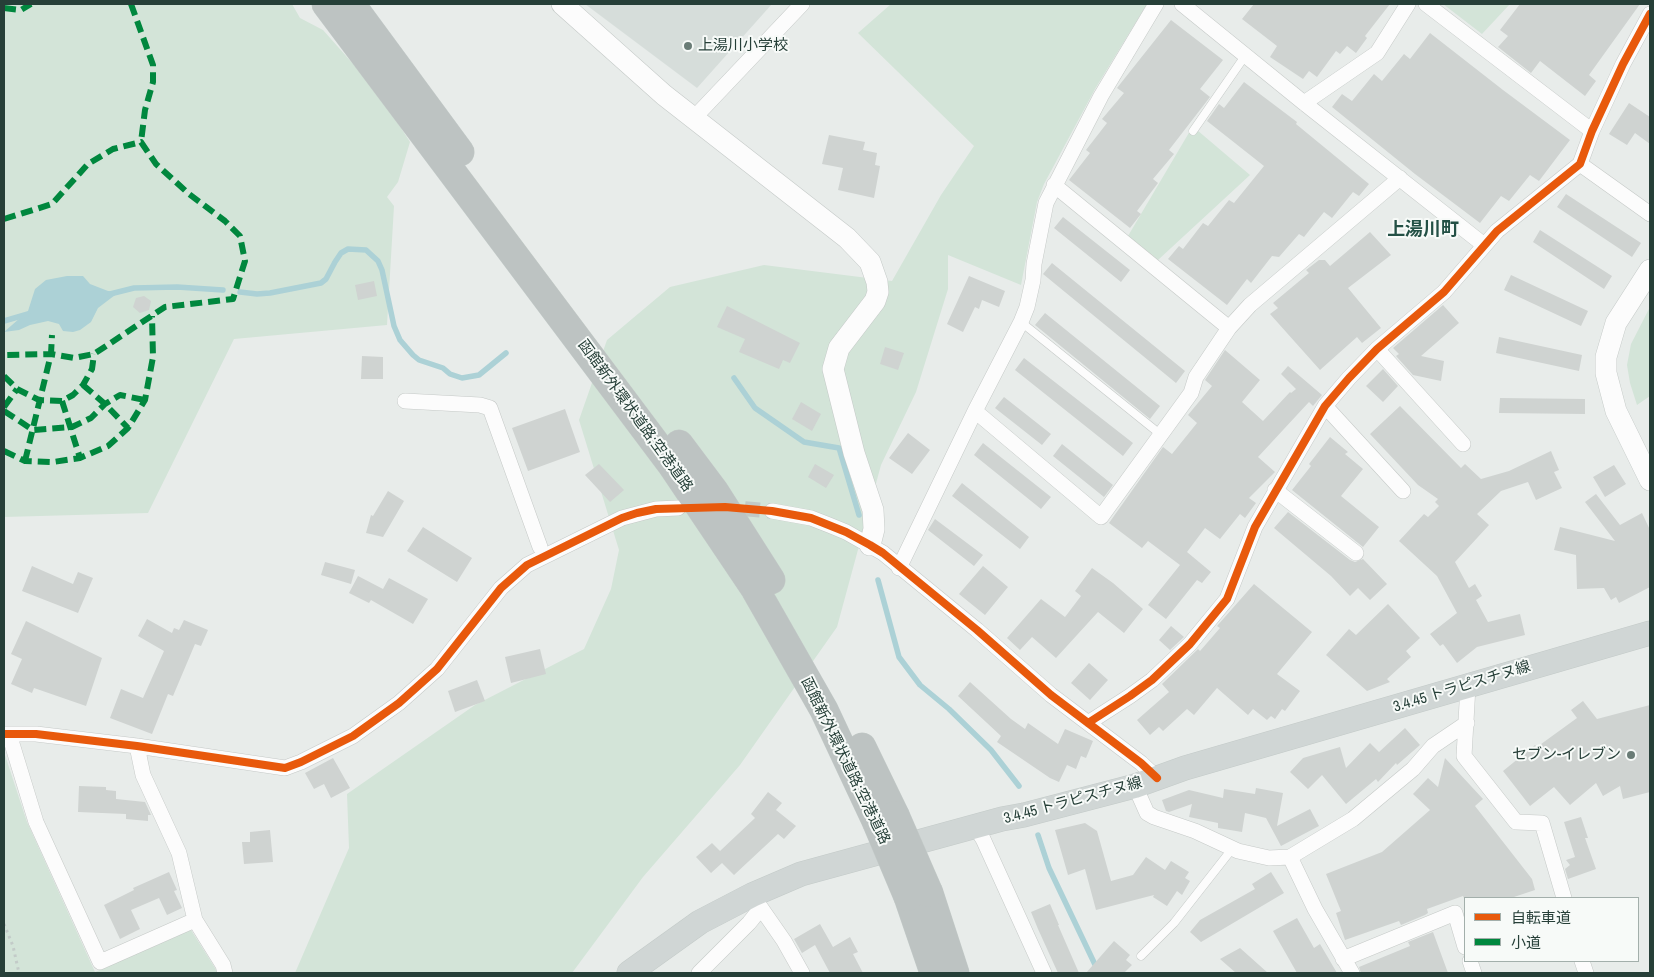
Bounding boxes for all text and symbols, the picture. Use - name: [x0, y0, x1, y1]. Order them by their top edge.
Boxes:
- place label: 上湯川小学校: [698, 37, 788, 55]
- marker: 上湯川小学校: [682, 40, 694, 52]
- district label: 上湯川町: [1387, 219, 1459, 241]
- street label: 函館新外環状道路;空港道路: [574, 337, 696, 495]
- street label: 3.4.45 トラピスチヌ線: [1391, 658, 1533, 716]
- street label: 函館新外環状道路;空港道路: [797, 675, 893, 847]
- place label: セブン-イレブン: [1512, 746, 1621, 764]
- marker: セブン-イレブン: [1625, 749, 1637, 761]
- street label: 3.4.45 トラピスチヌ線: [1002, 774, 1144, 828]
- legend: [1464, 897, 1639, 962]
- text: 自転車道: [1511, 907, 1571, 928]
- text: 小道: [1511, 932, 1541, 953]

